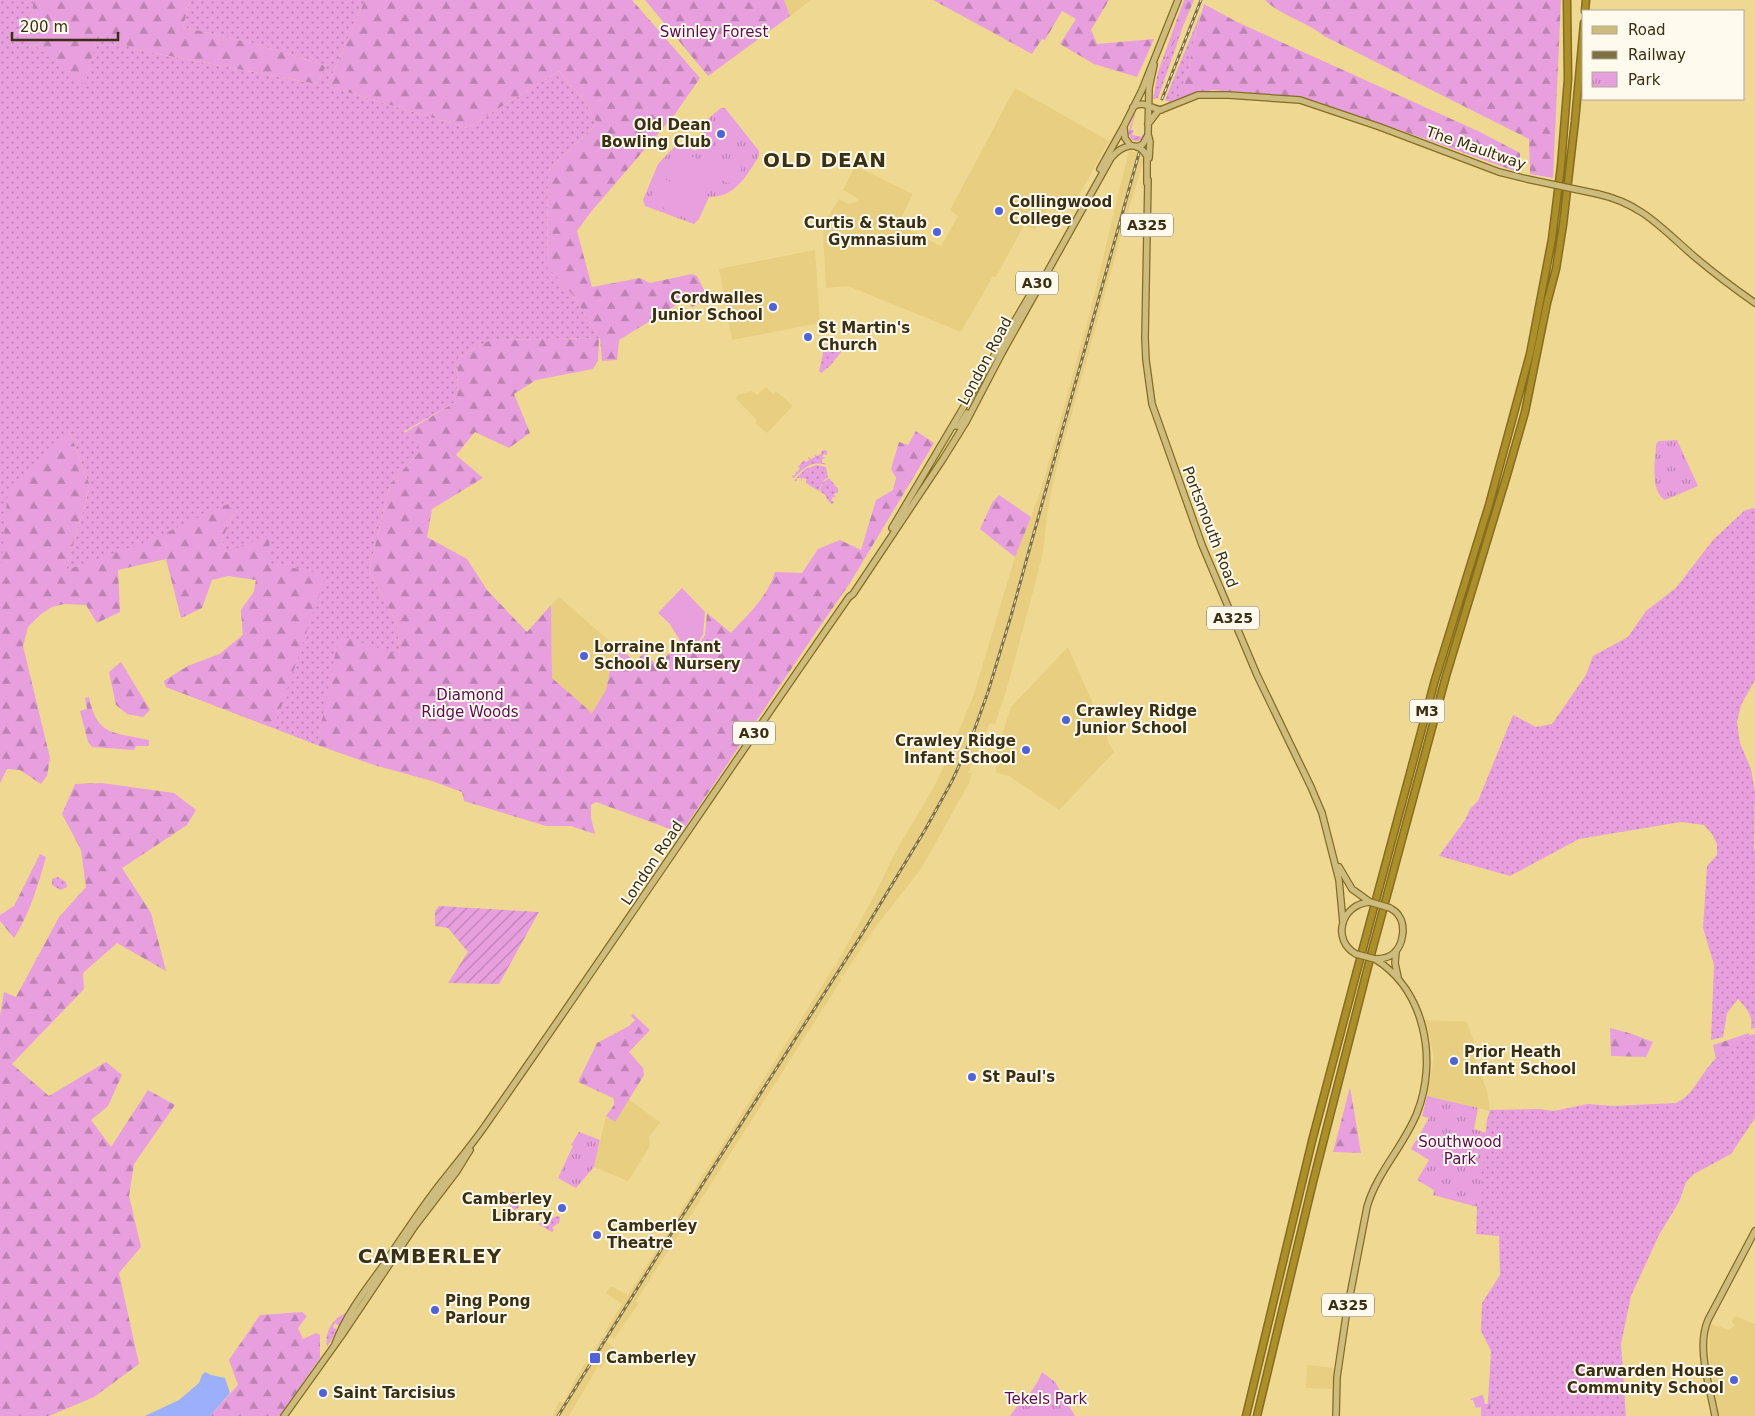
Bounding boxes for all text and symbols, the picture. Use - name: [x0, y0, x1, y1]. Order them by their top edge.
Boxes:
- scale bar: [12, 10, 119, 42]
- legend: [1582, 10, 1745, 100]
- text: 200 m: [20, 18, 68, 36]
- text: Road: [1628, 21, 1666, 39]
- park label: Swinley Forest: [660, 23, 768, 41]
- text: Railway: [1628, 46, 1686, 64]
- text: Park: [1628, 71, 1661, 89]
- place label: Old Dean Bowling Club: [601, 116, 711, 151]
- street label: The Maultway: [1423, 122, 1529, 174]
- marker: Old Dean Bowling Club: [715, 128, 727, 140]
- district label: OLD DEAN: [763, 148, 887, 172]
- place label: Collingwood College: [1009, 193, 1112, 228]
- marker: Collingwood College: [993, 205, 1005, 217]
- place label: Curtis & Staub Gymnasium: [804, 214, 927, 249]
- road number: A325: [1121, 214, 1173, 236]
- marker: Curtis & Staub Gymnasium: [931, 226, 943, 238]
- road number: A30: [1016, 272, 1058, 294]
- place label: Cordwalles Junior School: [651, 289, 763, 324]
- marker: Cordwalles Junior School: [767, 301, 779, 313]
- street label: London Road: [954, 314, 1016, 408]
- place label: St Martin's Church: [818, 319, 910, 354]
- marker: St Martin's Church: [802, 331, 814, 343]
- street label: Portsmouth Road: [1179, 464, 1241, 590]
- road number: A325: [1207, 606, 1259, 630]
- place label: Lorraine Infant School & Nursery: [594, 638, 741, 673]
- marker: Lorraine Infant School & Nursery: [578, 650, 590, 662]
- park label: Diamond Ridge Woods: [421, 686, 519, 721]
- road number: M3: [1410, 699, 1444, 722]
- place label: Crawley Ridge Junior School: [1075, 702, 1197, 737]
- marker: Crawley Ridge Junior School: [1060, 714, 1072, 726]
- road number: A30: [733, 721, 775, 744]
- place label: Crawley Ridge Infant School: [895, 732, 1016, 767]
- marker: Crawley Ridge Infant School: [1020, 744, 1032, 756]
- street label: London Road: [617, 818, 687, 908]
- place label: Prior Heath Infant School: [1464, 1043, 1576, 1078]
- marker: Prior Heath Infant School: [1448, 1055, 1460, 1067]
- place label: St Paul's: [982, 1068, 1055, 1086]
- marker: St Paul's: [966, 1071, 978, 1083]
- park label: Southwood Park: [1418, 1133, 1502, 1168]
- place label: Camberley Library: [462, 1190, 552, 1225]
- marker: Camberley Library: [556, 1202, 568, 1214]
- place label: Camberley Theatre: [607, 1217, 697, 1252]
- marker: Camberley Theatre: [591, 1229, 603, 1241]
- district label: CAMBERLEY: [358, 1244, 502, 1268]
- place label: Ping Pong Parlour: [445, 1292, 531, 1327]
- road number: A325: [1322, 1294, 1374, 1316]
- marker: Ping Pong Parlour: [429, 1304, 441, 1316]
- place label: Camberley: [606, 1349, 696, 1367]
- marker: Camberley: [588, 1351, 602, 1365]
- place label: Carwarden House Community School: [1567, 1362, 1724, 1397]
- marker: Carwarden House Community School: [1728, 1374, 1740, 1386]
- place label: Saint Tarcisius: [333, 1384, 456, 1402]
- marker: Saint Tarcisius: [317, 1387, 329, 1399]
- park label: Tekels Park: [1004, 1390, 1088, 1408]

